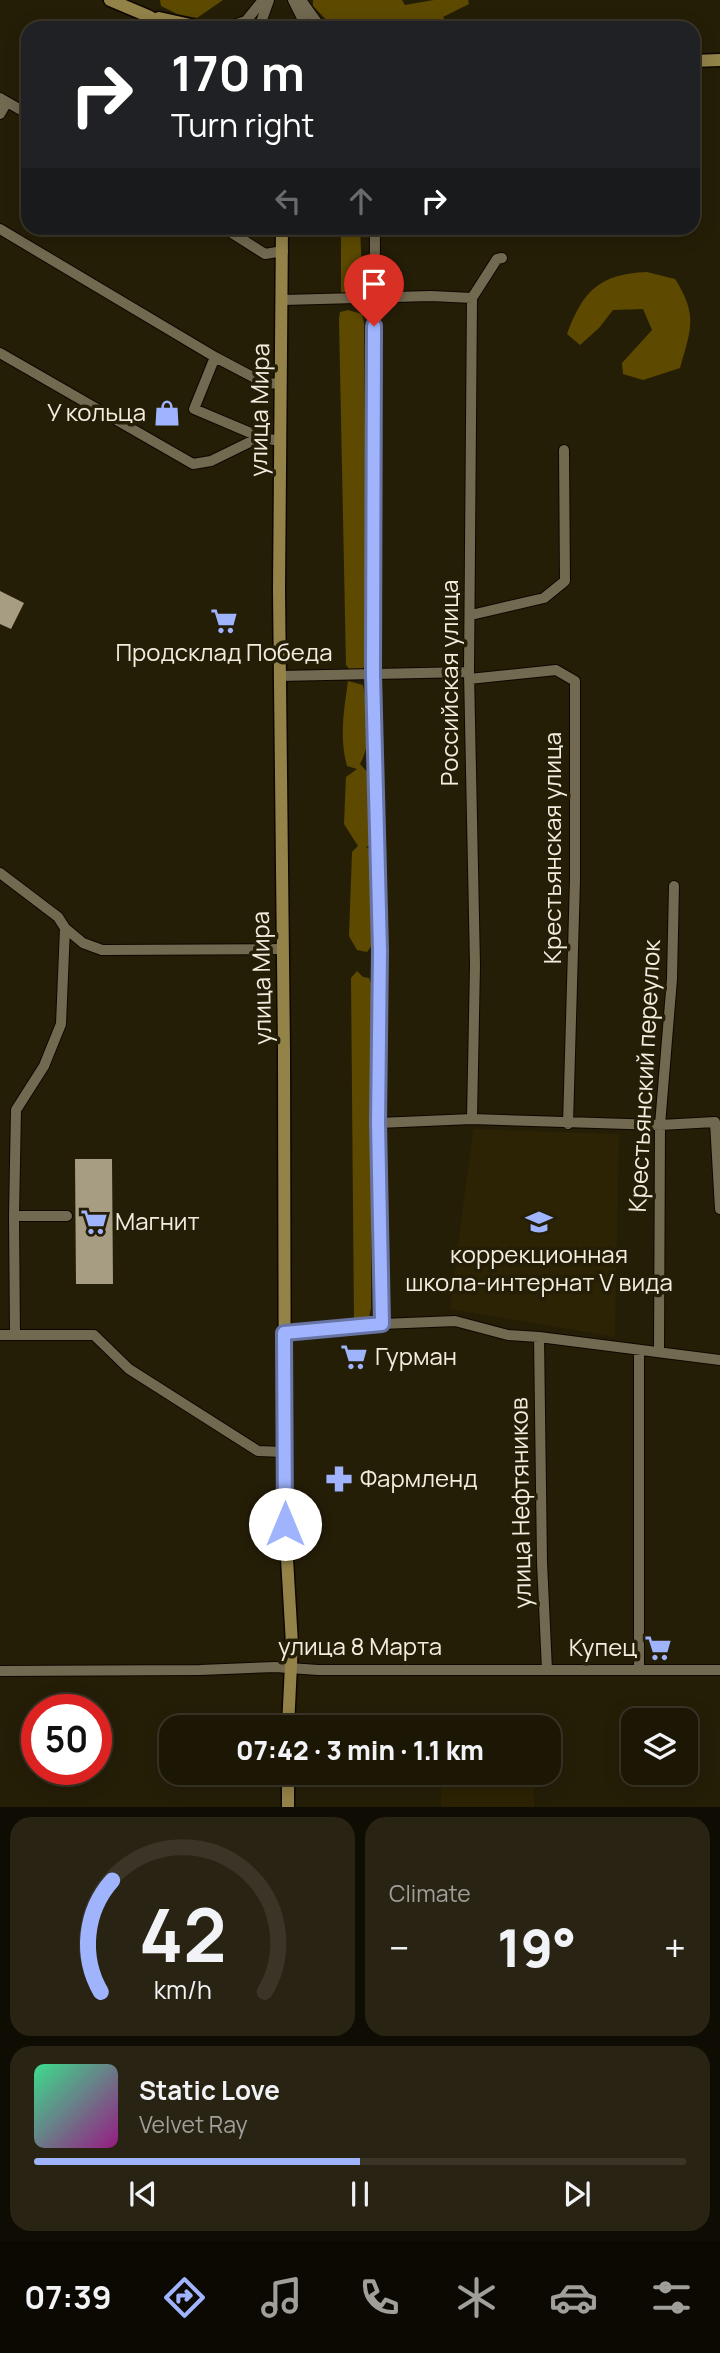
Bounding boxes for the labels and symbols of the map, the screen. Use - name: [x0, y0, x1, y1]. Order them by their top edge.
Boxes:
- pin: [344, 254, 404, 326]
- street label: улица Мира: [241, 343, 276, 477]
- place label: У кольца: [47, 395, 146, 428]
- shop icon: У кольца: [152, 398, 182, 428]
- street label: Российская улица: [432, 580, 465, 786]
- supermarket icon: Продсклад Победа: [209, 606, 239, 636]
- place label: Продсклад Победа: [115, 635, 333, 668]
- street label: Крестьянская улица: [535, 732, 568, 964]
- street label: улица Мира: [243, 911, 278, 1045]
- street label: Крестьянский переулок: [620, 938, 667, 1213]
- place label: Магнит: [115, 1204, 200, 1237]
- supermarket icon: Магнит: [79, 1207, 109, 1237]
- school or university icon: коррекционная школа-интернат V вида: [524, 1207, 554, 1237]
- place label: коррекционная школа-интернат V вида: [405, 1237, 673, 1298]
- place label: Гурман: [375, 1339, 457, 1372]
- supermarket icon: Гурман: [339, 1342, 369, 1372]
- street label: улица Нефтяников: [501, 1397, 538, 1609]
- place label: Фармленд: [360, 1461, 478, 1494]
- pharmacy icon: Фармленд: [324, 1464, 354, 1494]
- position arrow: [248, 1487, 322, 1561]
- street label: улица 8 Марта: [278, 1629, 442, 1662]
- place label: Купец: [569, 1630, 637, 1663]
- supermarket icon: Купец: [643, 1633, 673, 1663]
- speed limit sign: 50: [21, 1694, 112, 1785]

